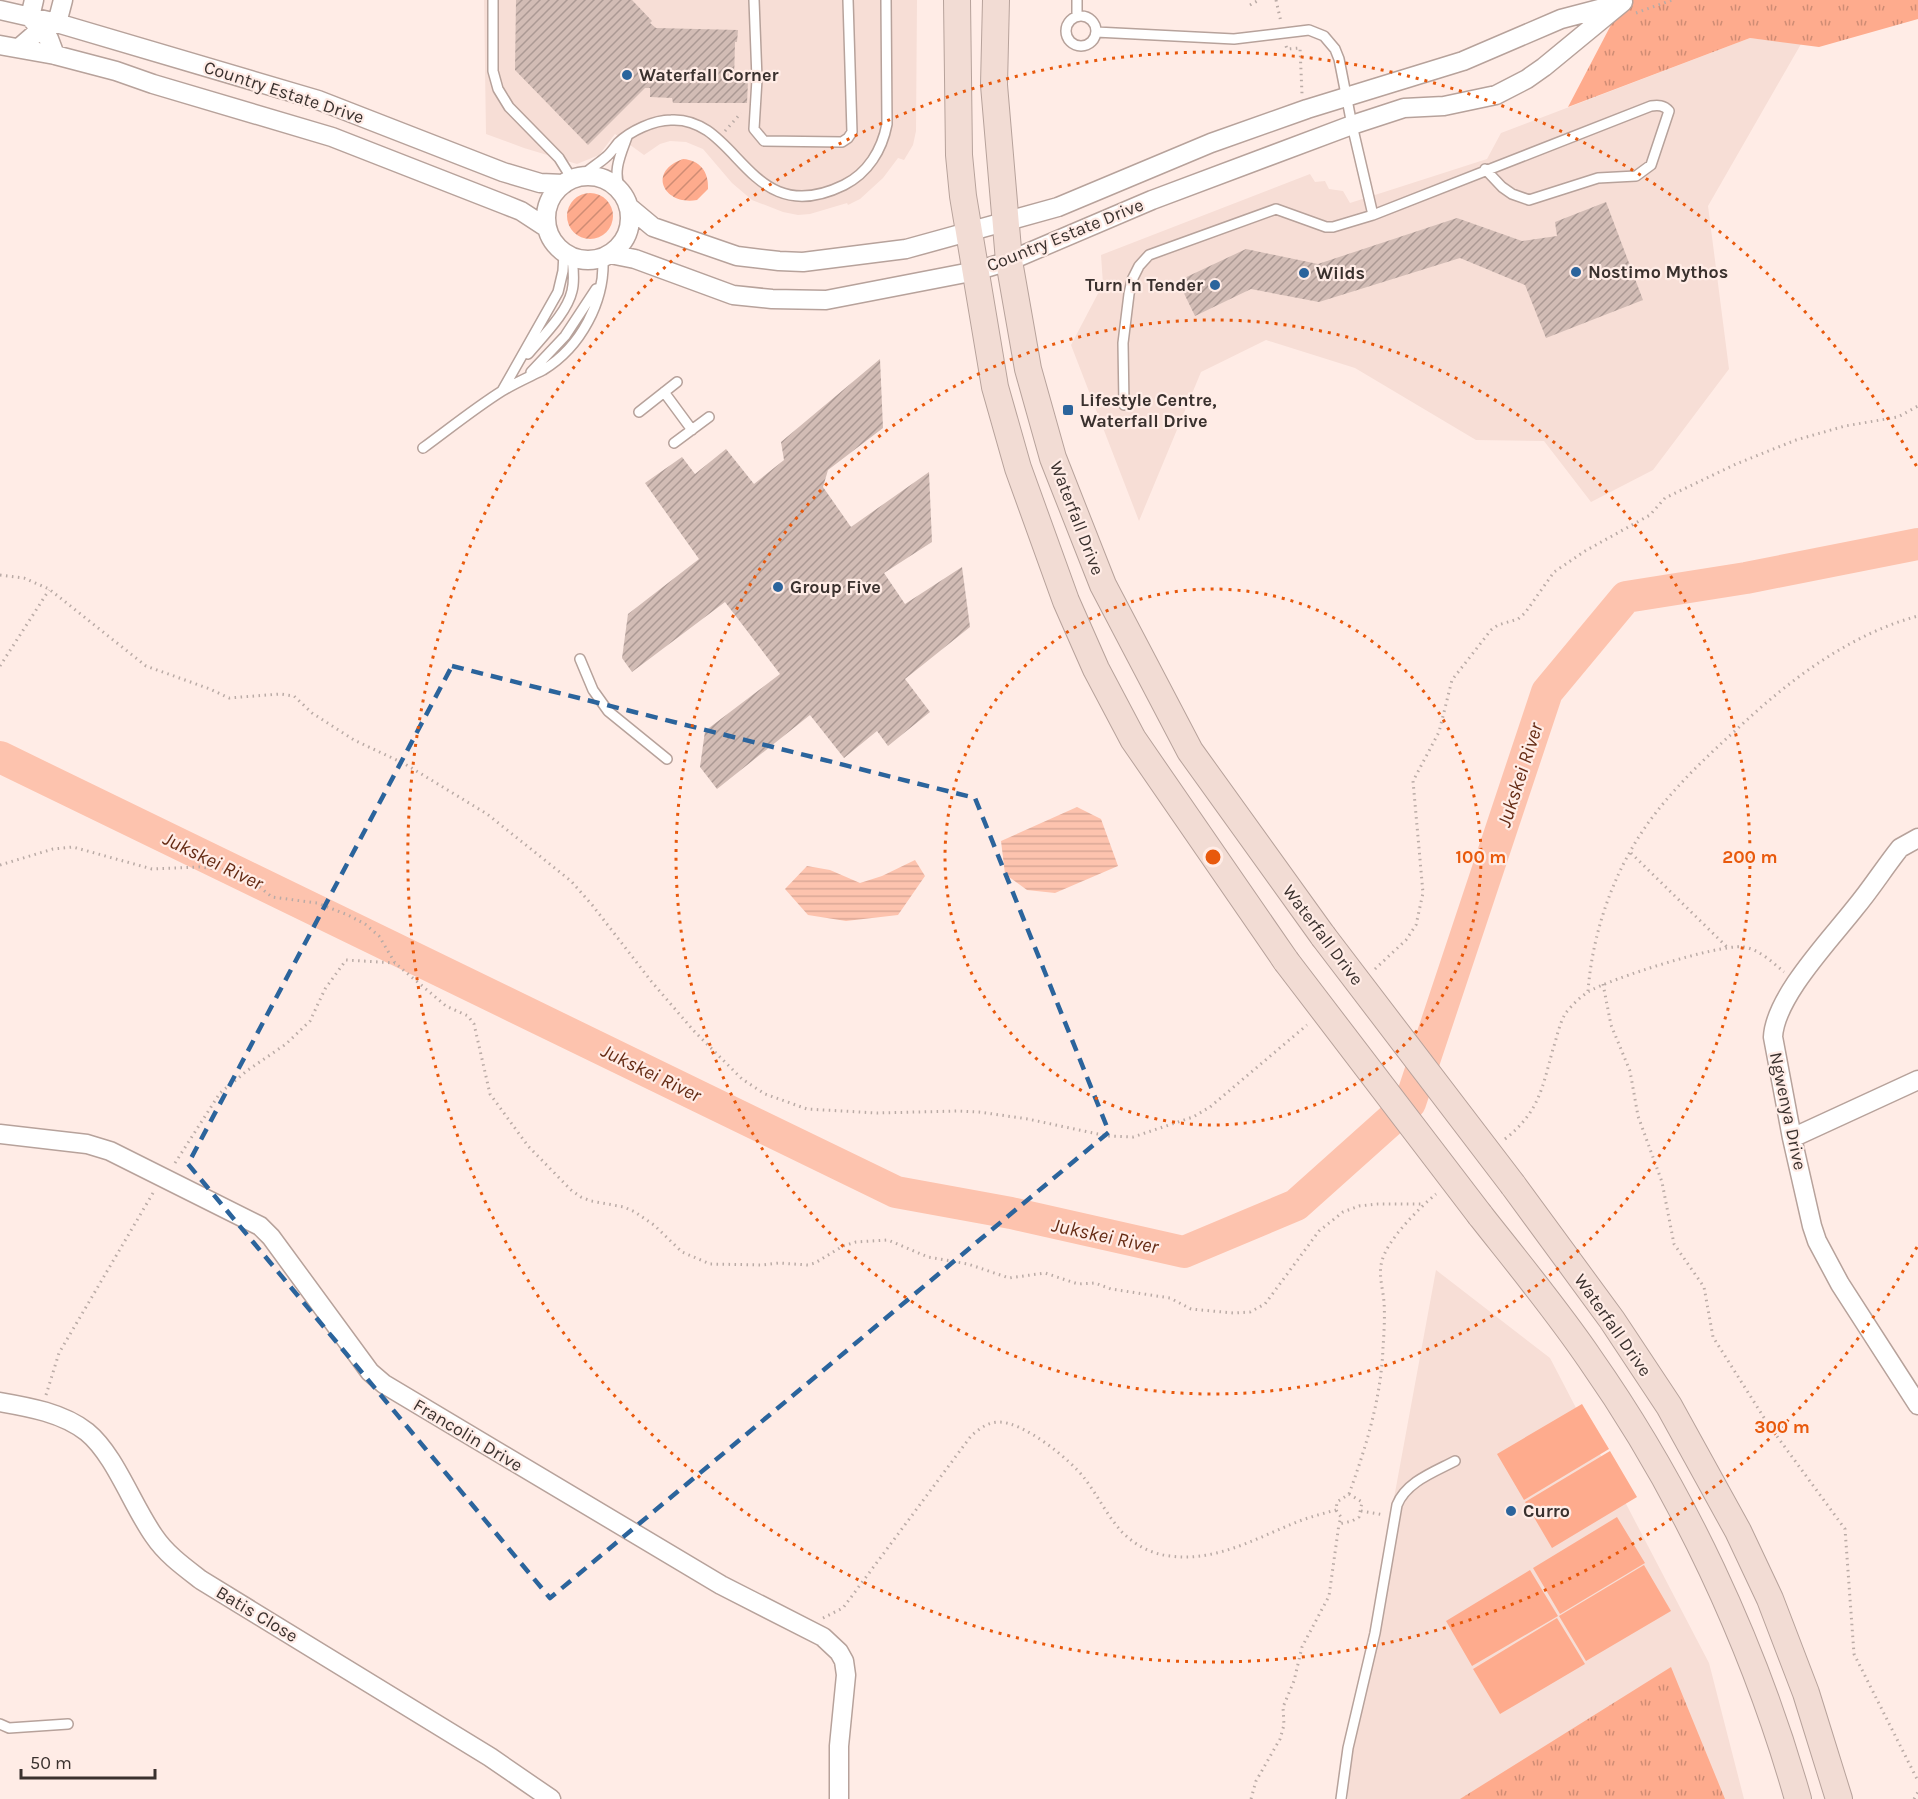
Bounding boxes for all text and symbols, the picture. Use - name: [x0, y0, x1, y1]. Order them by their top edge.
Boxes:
- street label: Country Estate Drive: [201, 56, 367, 128]
- place label: Waterfall Corner: [639, 64, 779, 86]
- marker: Waterfall Corner: [620, 68, 634, 82]
- street label: Country Estate Drive: [983, 193, 1147, 277]
- place label: Nostimo Mythos: [1588, 261, 1728, 283]
- place label: Wilds: [1316, 262, 1365, 284]
- marker: Nostimo Mythos: [1569, 265, 1583, 279]
- marker: Wilds: [1297, 266, 1311, 280]
- place label: Turn 'n Tender: [1085, 274, 1203, 296]
- marker: Turn 'n Tender: [1208, 278, 1222, 292]
- place label: Lifestyle Centre, Waterfall Drive: [1080, 389, 1217, 432]
- marker: Lifestyle Centre, Waterfall Drive: [1061, 403, 1075, 417]
- street label: Waterfall Drive: [1045, 458, 1109, 578]
- place label: Group Five: [790, 576, 881, 598]
- marker: Group Five: [771, 580, 785, 594]
- water label: Jukskei River: [1492, 719, 1548, 830]
- water label: Jukskei River: [159, 827, 268, 896]
- text: 100 m: [1456, 846, 1506, 868]
- text: 200 m: [1722, 846, 1778, 868]
- centre of rings: [1203, 847, 1223, 867]
- street label: Waterfall Drive: [1278, 880, 1368, 990]
- water label: Jukskei River: [597, 1039, 706, 1108]
- street label: Ngwenya Drive: [1765, 1050, 1811, 1172]
- water label: Jukskei River: [1050, 1213, 1162, 1259]
- street label: Waterfall Drive: [1569, 1269, 1657, 1381]
- street label: Francolin Drive: [409, 1394, 527, 1476]
- text: 300 m: [1754, 1416, 1810, 1438]
- place label: Curro: [1523, 1500, 1570, 1522]
- marker: Curro: [1504, 1504, 1518, 1518]
- street label: Batis Close: [212, 1581, 302, 1647]
- scale bar: [21, 1742, 154, 1780]
- text: 50 m: [30, 1752, 72, 1774]

